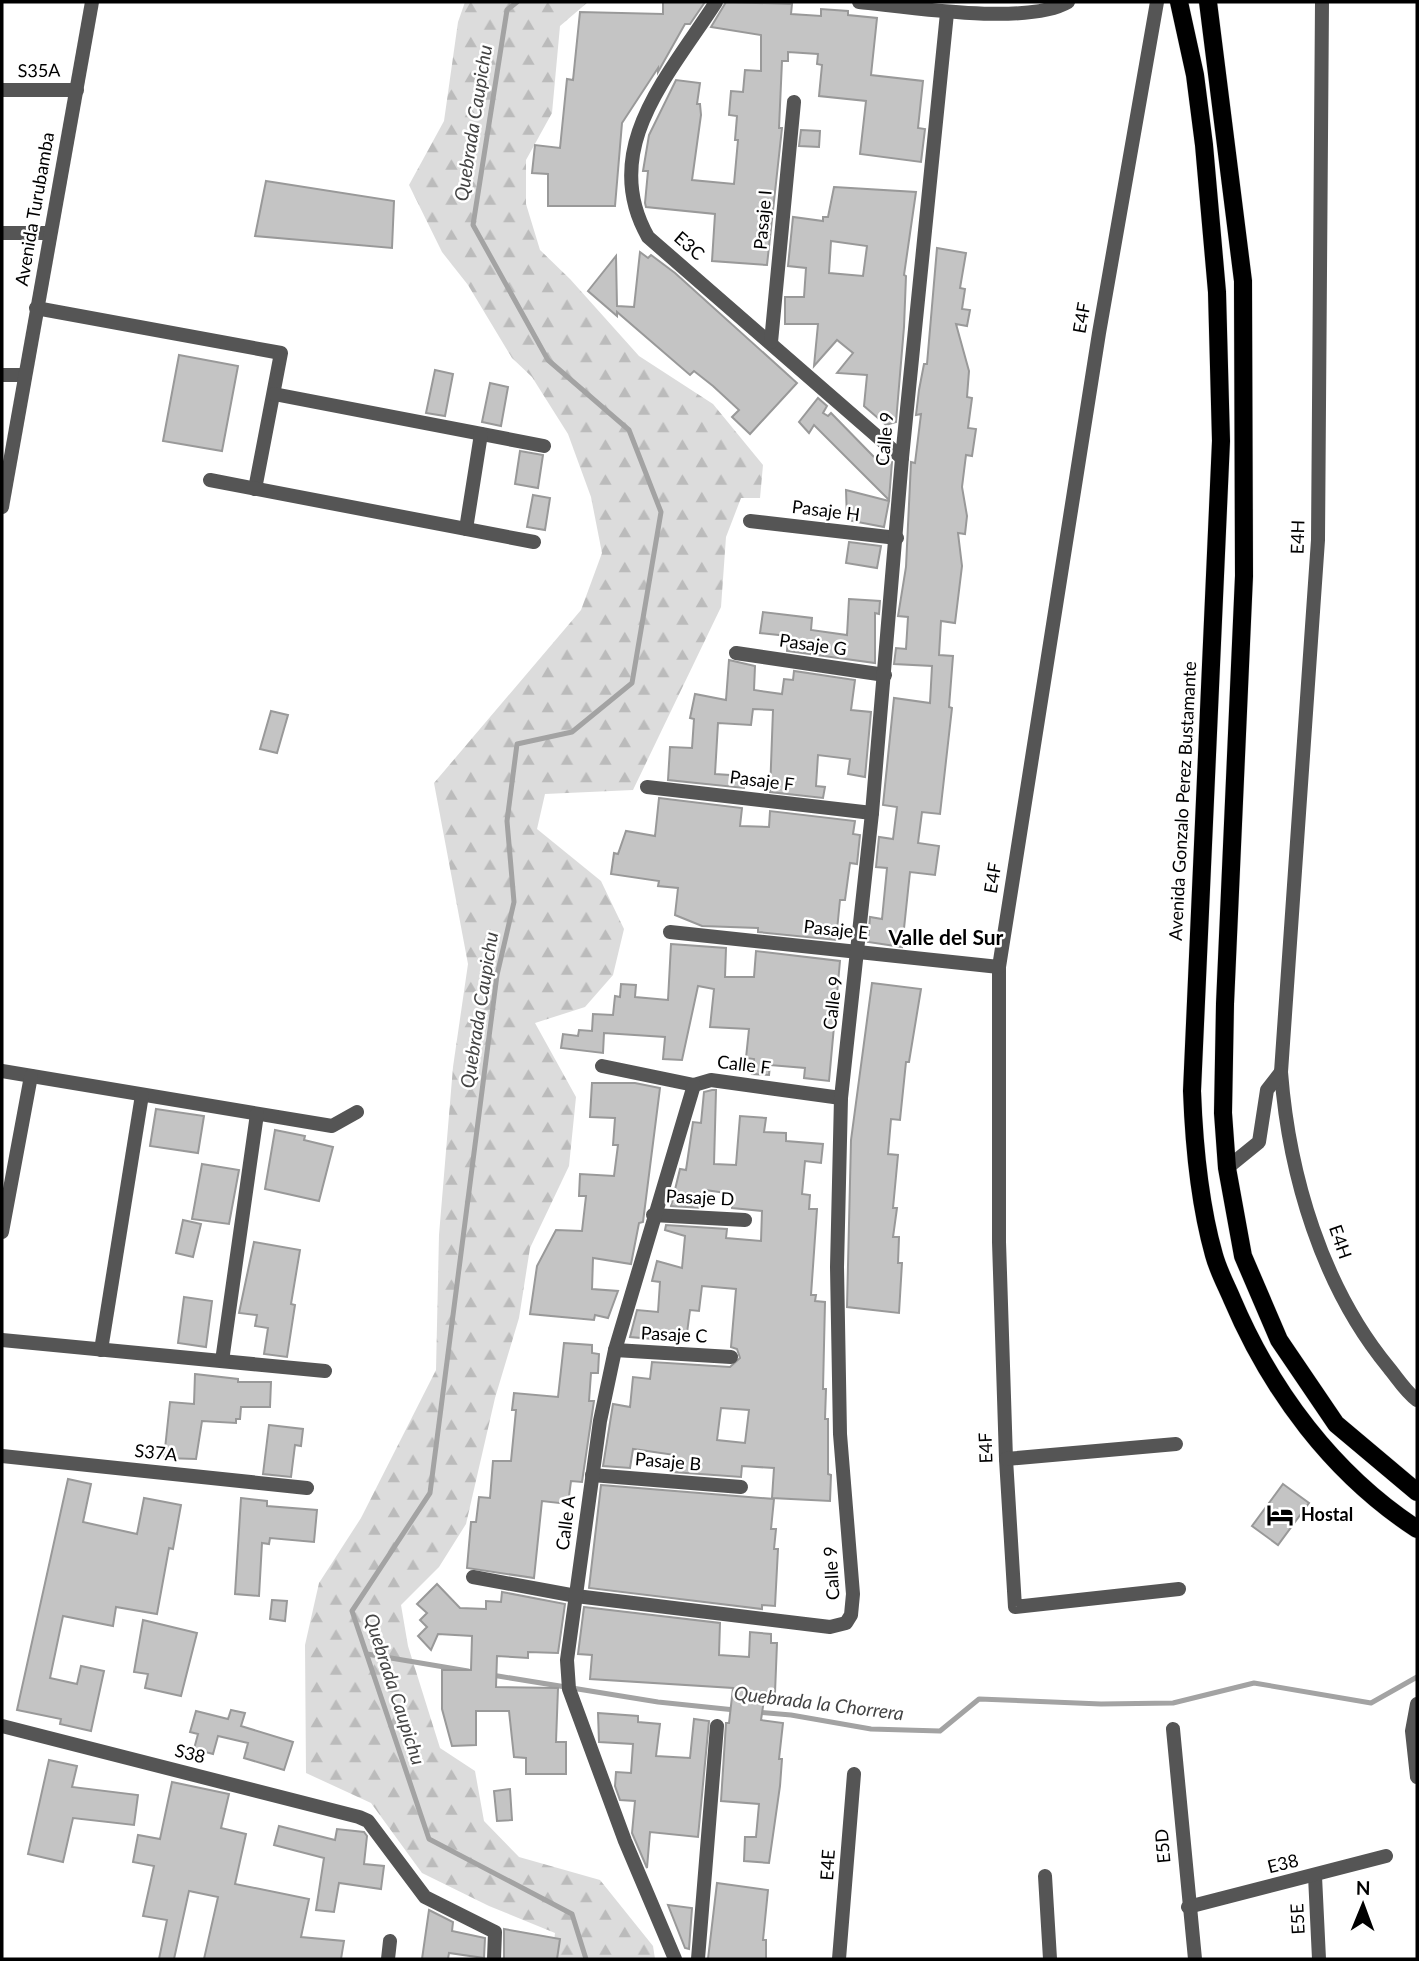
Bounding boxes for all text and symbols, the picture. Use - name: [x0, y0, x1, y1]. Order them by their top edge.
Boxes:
- water label: Quebrada Caupichu: [449, 43, 496, 203]
- street label: S35A: [17, 59, 61, 81]
- street label: Avenida Turubamba: [10, 130, 58, 287]
- street label: Pasaje I: [748, 189, 776, 251]
- street label: E3C: [670, 226, 709, 264]
- street label: E4F: [1067, 301, 1095, 335]
- street label: Calle 9: [871, 411, 897, 467]
- street label: Pasaje H: [791, 495, 861, 525]
- street label: E4H: [1285, 519, 1309, 555]
- street label: Pasaje G: [778, 628, 848, 660]
- street label: Avenida Gonzalo Perez Bustamante: [1164, 661, 1200, 941]
- street label: Pasaje F: [729, 765, 796, 795]
- street label: E4F: [979, 861, 1005, 895]
- street label: Pasaje E: [803, 915, 870, 943]
- district label: Valle del Sur: [888, 924, 1004, 949]
- water label: Quebrada Caupichu: [455, 930, 502, 1090]
- street label: Calle 9: [818, 975, 846, 1031]
- street label: Calle F: [716, 1050, 772, 1078]
- street label: Pasaje D: [665, 1184, 735, 1210]
- street label: E4H: [1325, 1222, 1357, 1262]
- street label: Pasaje C: [640, 1321, 708, 1347]
- street label: E4F: [973, 1432, 997, 1464]
- street label: S37A: [134, 1439, 179, 1465]
- street label: Pasaje B: [634, 1447, 702, 1475]
- street label: Calle A: [551, 1493, 579, 1552]
- hotel icon: Hostal: [1265, 1500, 1295, 1530]
- place label: Hostal: [1301, 1503, 1353, 1525]
- street label: Calle 9: [819, 1545, 843, 1601]
- water label: Quebrada Caupichu: [360, 1610, 431, 1767]
- water label: Quebrada la Chorrera: [733, 1681, 905, 1724]
- street label: S38: [173, 1739, 208, 1767]
- street label: E5D: [1150, 1828, 1174, 1864]
- street label: E4E: [815, 1849, 839, 1881]
- street label: E38: [1265, 1849, 1301, 1877]
- north arrow: [1328, 1870, 1398, 1940]
- text: N: [1356, 1876, 1371, 1899]
- street label: E5E: [1285, 1903, 1309, 1935]

